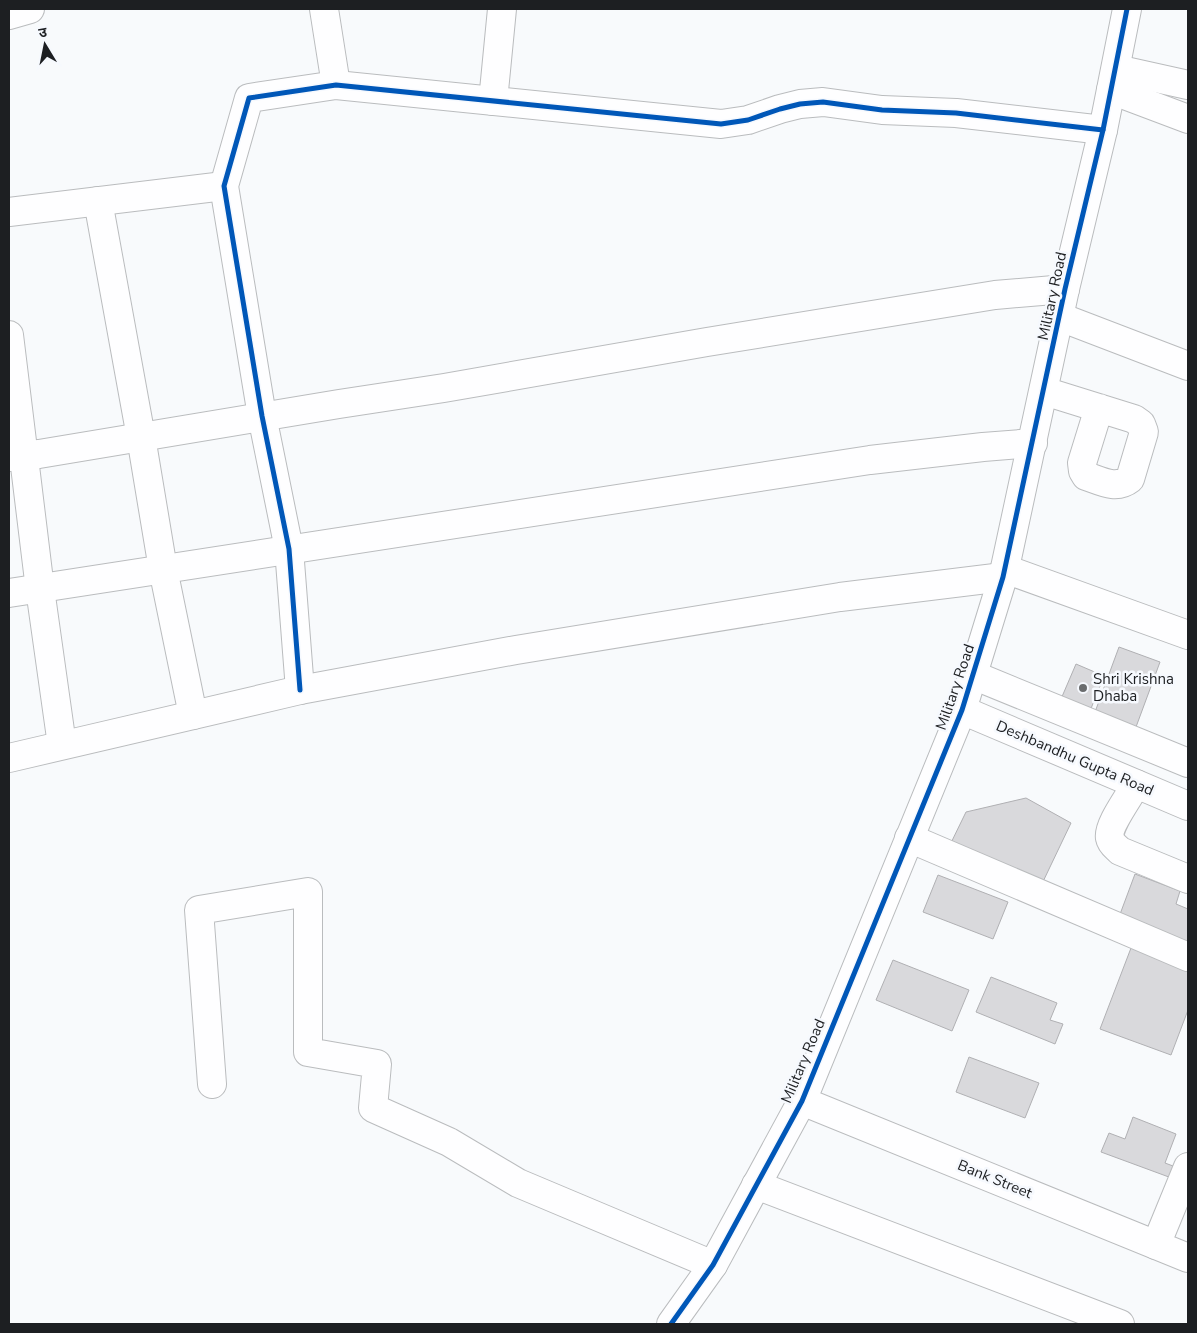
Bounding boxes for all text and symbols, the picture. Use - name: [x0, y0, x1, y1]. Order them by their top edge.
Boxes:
- north arrow: [20, 20, 70, 70]
- text: उ: [37, 22, 49, 43]
- street label: Military Road: [1033, 250, 1071, 342]
- street label: Military Road: [931, 641, 979, 733]
- place label: Shri Krishna Dhaba: [1093, 669, 1174, 706]
- marker: Shri Krishna Dhaba: [1077, 682, 1089, 694]
- street label: Deshbandhu Gupta Road: [993, 716, 1157, 800]
- street label: Military Road: [776, 1016, 830, 1106]
- street label: Bank Street: [955, 1155, 1036, 1203]

